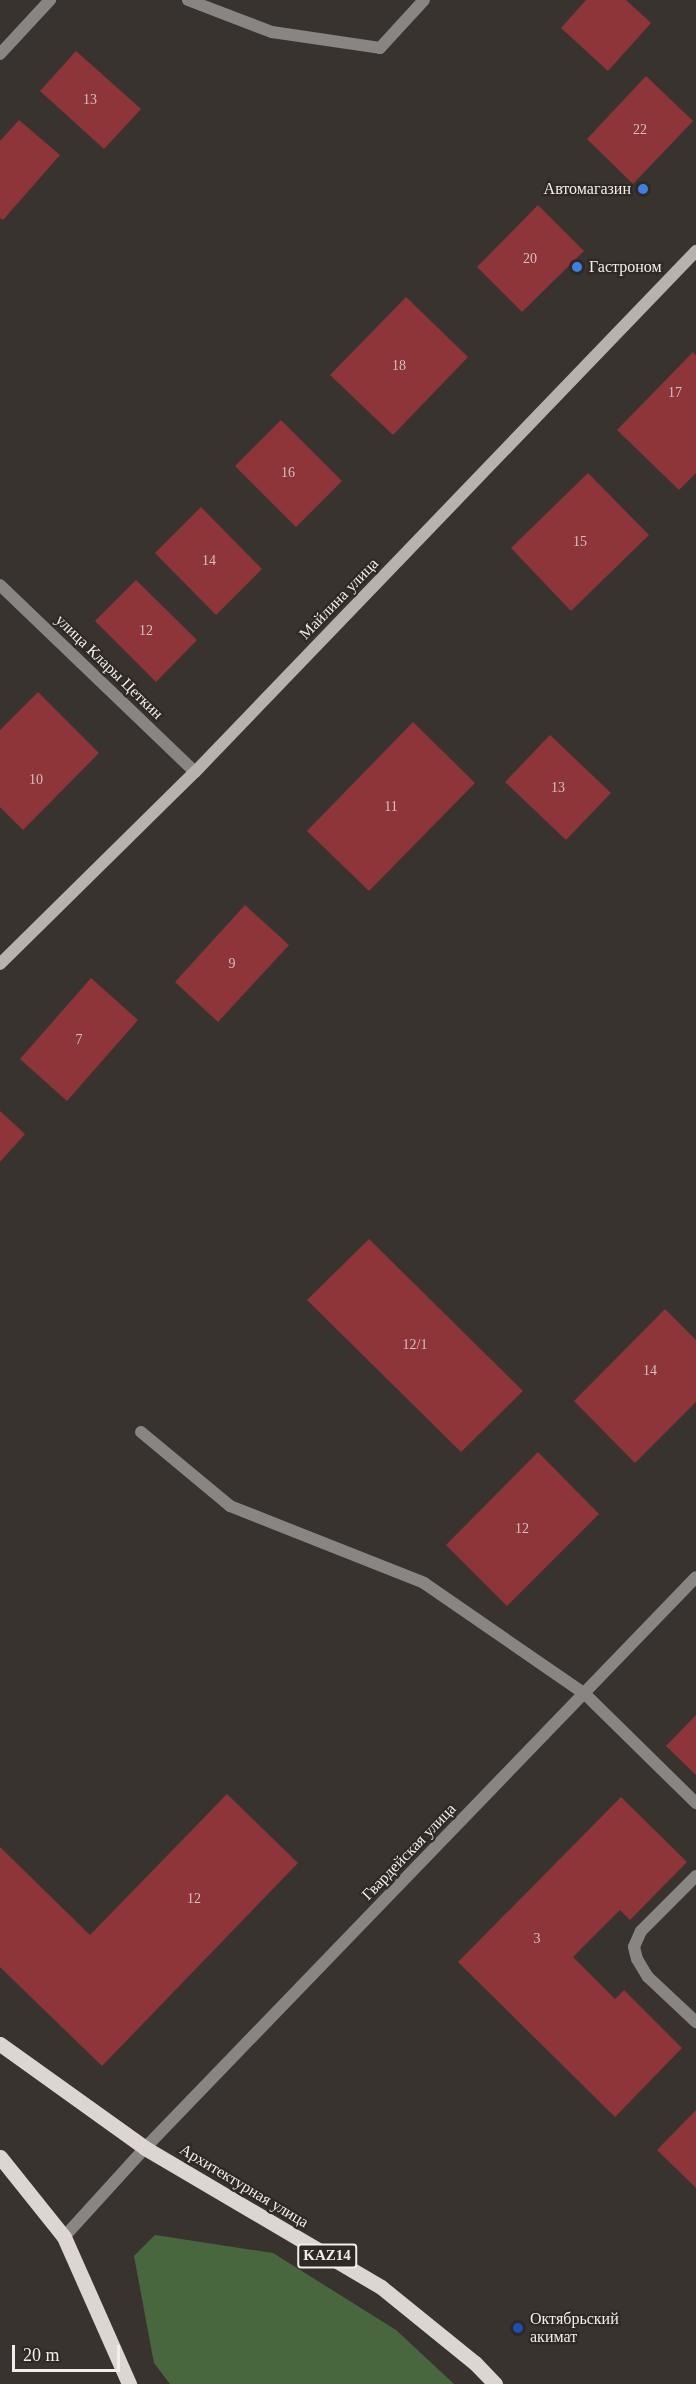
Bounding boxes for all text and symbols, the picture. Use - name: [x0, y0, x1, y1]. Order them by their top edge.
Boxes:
- house number: 13: [83, 92, 97, 108]
- house number: 22: [633, 122, 647, 138]
- place label: Автомагазин: [544, 179, 631, 199]
- marker: Автомагазин: [636, 182, 650, 196]
- house number: 20: [523, 251, 537, 267]
- place label: Гастроном: [589, 257, 662, 277]
- marker: Гастроном: [570, 260, 584, 274]
- house number: 18: [392, 358, 406, 374]
- house number: 17: [668, 385, 682, 401]
- house number: 16: [281, 465, 295, 481]
- house number: 15: [573, 534, 587, 550]
- house number: 14: [202, 553, 216, 569]
- street label: Майлина улица: [295, 554, 383, 644]
- street label: улица Клары Цеткин: [51, 611, 167, 723]
- house number: 12: [139, 623, 153, 639]
- house number: 10: [29, 772, 43, 788]
- house number: 13: [551, 780, 565, 796]
- house number: 11: [384, 799, 398, 815]
- house number: 9: [228, 956, 236, 972]
- house number: 7: [76, 1032, 82, 1048]
- house number: 12/1: [403, 1337, 427, 1353]
- house number: 14: [643, 1363, 657, 1379]
- house number: 12: [515, 1521, 529, 1537]
- street label: Гвардейская улица: [358, 1800, 460, 1904]
- house number: 12: [187, 1891, 201, 1907]
- house number: 3: [534, 1931, 540, 1947]
- street label: Архитектурная улица: [176, 2140, 312, 2232]
- road number: KAZ14: [297, 2244, 357, 2268]
- place label: Октябрьский акимат: [530, 2309, 619, 2347]
- marker: Октябрьский акимат: [511, 2321, 525, 2335]
- scale bar: [15, 2333, 123, 2371]
- text: 20 m: [23, 2345, 60, 2365]

